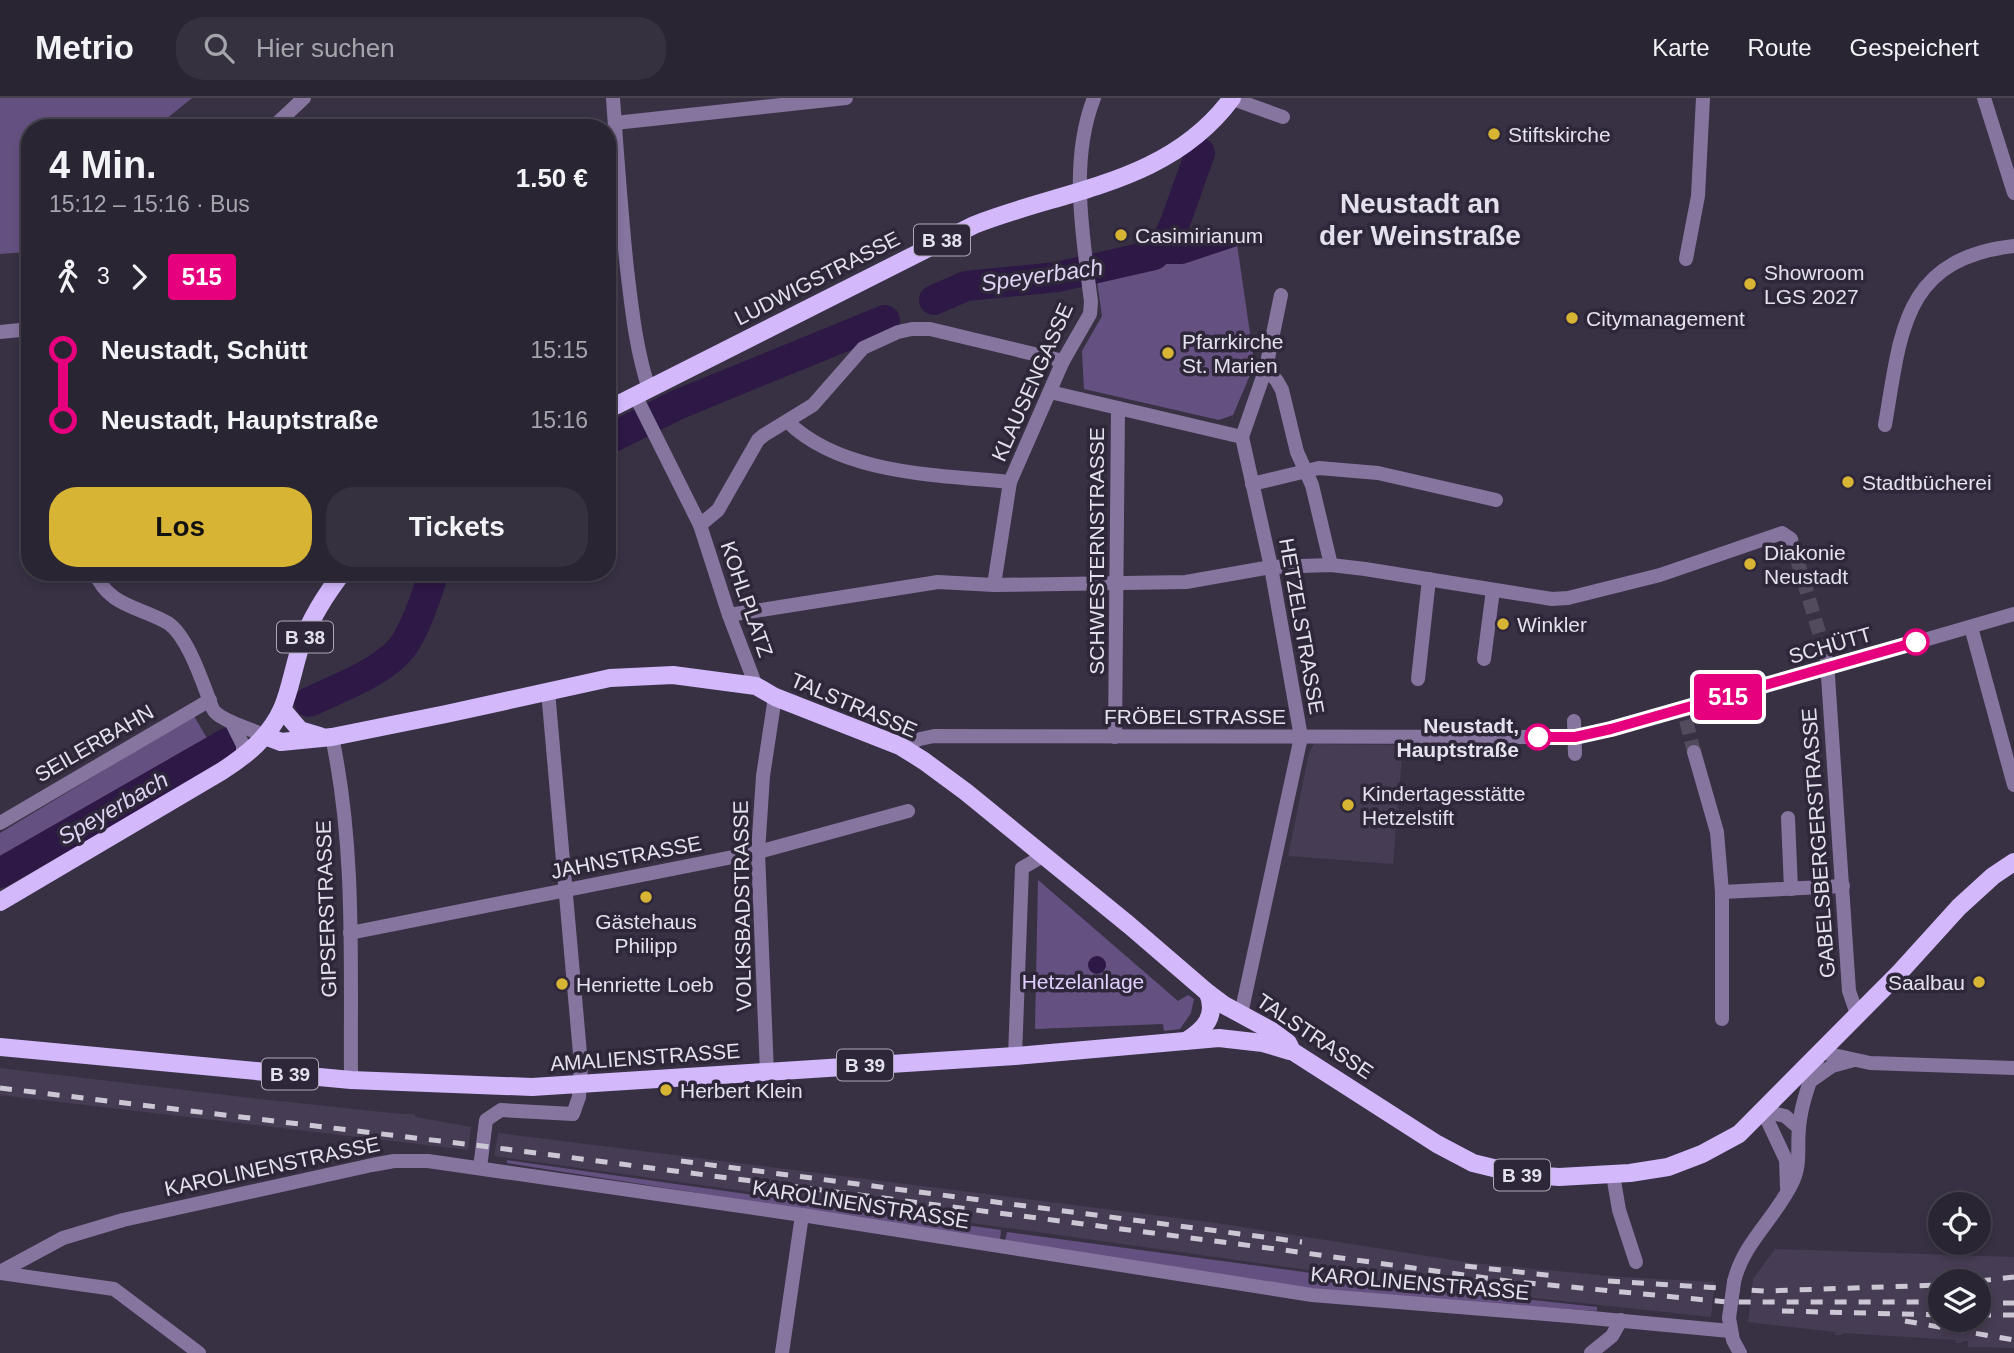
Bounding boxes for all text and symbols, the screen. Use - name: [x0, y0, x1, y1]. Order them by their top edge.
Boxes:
- search box: [176, 17, 666, 80]
- text: Metrio: [35, 29, 134, 66]
- icon: search: [200, 29, 238, 67]
- text: Hier suchen: [256, 33, 395, 63]
- text: Karte: [1652, 34, 1710, 61]
- text: Route: [1748, 34, 1812, 61]
- text: Gespeichert: [1850, 34, 1979, 61]
- place label: Stiftskirche: [1508, 123, 1611, 146]
- marker: Stiftskirche: [1486, 126, 1502, 142]
- text: 4 Min.: [49, 144, 157, 186]
- text: 1.50 €: [516, 163, 588, 193]
- district label: Neustadt an der Weinstraße: [1319, 188, 1521, 251]
- text: 15:12 – 15:16 · Bus: [49, 191, 250, 217]
- road number: B 38: [914, 224, 970, 256]
- place label: Casimirianum: [1135, 224, 1263, 247]
- street label: LUDWIGSTRASSE: [731, 226, 903, 330]
- marker: Casimirianum: [1113, 227, 1129, 243]
- water label: Speyerbach: [979, 254, 1105, 296]
- icon: walk: [49, 258, 87, 296]
- icon: forward: [120, 258, 158, 296]
- place label: Showroom LGS 2027: [1764, 261, 1864, 308]
- text: 3: [97, 263, 110, 289]
- text: 515: [182, 263, 222, 290]
- marker: Showroom LGS 2027: [1742, 276, 1758, 292]
- street label: KLAUSENGASSE: [987, 299, 1077, 465]
- place label: Citymanagement: [1586, 307, 1745, 330]
- marker: Citymanagement: [1564, 310, 1580, 326]
- place label: Pfarrkirche St. Marien: [1182, 330, 1284, 377]
- text: Neustadt, Schütt: [101, 335, 308, 365]
- text: 15:15: [530, 337, 588, 363]
- marker: Pfarrkirche St. Marien: [1160, 345, 1176, 361]
- text: Neustadt, Hauptstraße: [101, 405, 378, 435]
- text: 15:16: [530, 407, 588, 433]
- street label: SCHWESTERNSTRASSE: [1085, 427, 1108, 675]
- place label: Stadtbücherei: [1862, 471, 1992, 494]
- marker: Stadtbücherei: [1840, 474, 1856, 490]
- button: Los: [49, 487, 312, 567]
- button: Tickets: [326, 487, 588, 567]
- street label: HETZELSTRASSE: [1275, 536, 1329, 716]
- street label: KOHLPLATZ: [716, 538, 778, 660]
- place label: Diakonie Neustadt: [1764, 541, 1848, 588]
- marker: Diakonie Neustadt: [1742, 556, 1758, 572]
- place label: Winkler: [1517, 613, 1587, 636]
- marker: Winkler: [1495, 616, 1511, 632]
- road number: B 38: [277, 622, 333, 652]
- street label: SCHÜTT: [1786, 622, 1874, 668]
- unlabelled marker: [1903, 629, 1929, 655]
- street label: TALSTRASSE: [787, 668, 921, 742]
- line badge: 515: [1688, 674, 1768, 720]
- text: 515: [1708, 683, 1748, 710]
- street label: SEILERBAHN: [31, 700, 157, 786]
- street label: FRÖBELSTRASSE: [1104, 705, 1286, 728]
- street label: GABELSBERGERSTRASSE: [1797, 707, 1839, 979]
- place label: Neustadt, Hauptstraße: [1396, 714, 1519, 761]
- marker: Neustadt, Hauptstraße: [1525, 724, 1551, 750]
- water label: Speyerbach: [53, 766, 173, 850]
- place label: Kindertagesstätte Hetzelstift: [1362, 782, 1525, 829]
- marker: Kindertagesstätte Hetzelstift: [1340, 797, 1356, 813]
- street label: VOLKSBADSTRASSE: [729, 800, 755, 1012]
- street label: GIPSERSTRASSE: [311, 820, 341, 998]
- street label: JAHNSTRASSE: [549, 831, 703, 883]
- marker: Gästehaus Philipp: [638, 889, 654, 905]
- place label: Gästehaus Philipp: [595, 910, 697, 957]
- park label: Hetzelanlage: [1022, 970, 1144, 993]
- place label: Saalbau: [1888, 971, 1965, 994]
- place label: Henriette Loeb: [576, 973, 714, 996]
- marker: Saalbau: [1971, 974, 1987, 990]
- marker: Henriette Loeb: [554, 976, 570, 992]
- street label: TALSTRASSE: [1253, 989, 1377, 1083]
- street label: AMALIENSTRASSE: [549, 1039, 741, 1075]
- road number: B 39: [837, 1049, 893, 1080]
- road number: B 39: [262, 1058, 318, 1090]
- place label: Herbert Klein: [680, 1079, 803, 1102]
- marker: Herbert Klein: [658, 1082, 674, 1098]
- street label: KAROLINENSTRASSE: [162, 1132, 382, 1200]
- road number: B 39: [1494, 1160, 1550, 1190]
- street label: KAROLINENSTRASSE: [751, 1175, 971, 1233]
- map controls: [1928, 1192, 1991, 1332]
- button: locate: [1928, 1192, 1991, 1255]
- street label: KAROLINENSTRASSE: [1310, 1262, 1530, 1304]
- button: layers: [1928, 1269, 1991, 1332]

